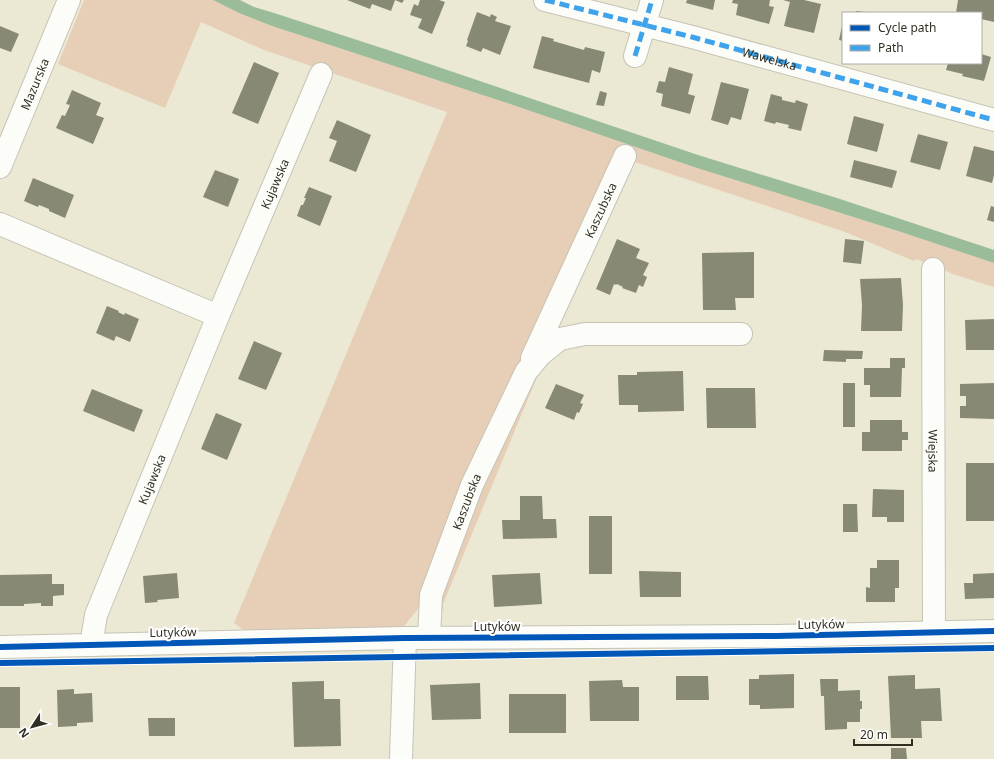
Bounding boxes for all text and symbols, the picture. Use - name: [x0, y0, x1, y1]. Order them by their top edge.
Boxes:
- legend: [842, 12, 982, 64]
- text: Cycle path: [878, 19, 936, 36]
- text: Path: [878, 39, 904, 56]
- street label: Wawelska: [740, 43, 799, 74]
- street label: Mazurska: [16, 55, 53, 112]
- street label: Kujawska: [256, 156, 293, 211]
- street label: Kaszubska: [580, 179, 620, 240]
- street label: Wiejska: [925, 429, 942, 473]
- street label: Kujawska: [134, 451, 169, 507]
- street label: Kaszubska: [448, 470, 485, 532]
- street label: Lutyków: [797, 615, 845, 633]
- street label: Lutyków: [473, 618, 521, 635]
- street label: Lutyków: [149, 623, 197, 641]
- north arrow: [12, 707, 52, 747]
- scale bar: [854, 721, 912, 747]
- text: N: [15, 725, 32, 741]
- text: 20 m: [860, 726, 888, 743]

